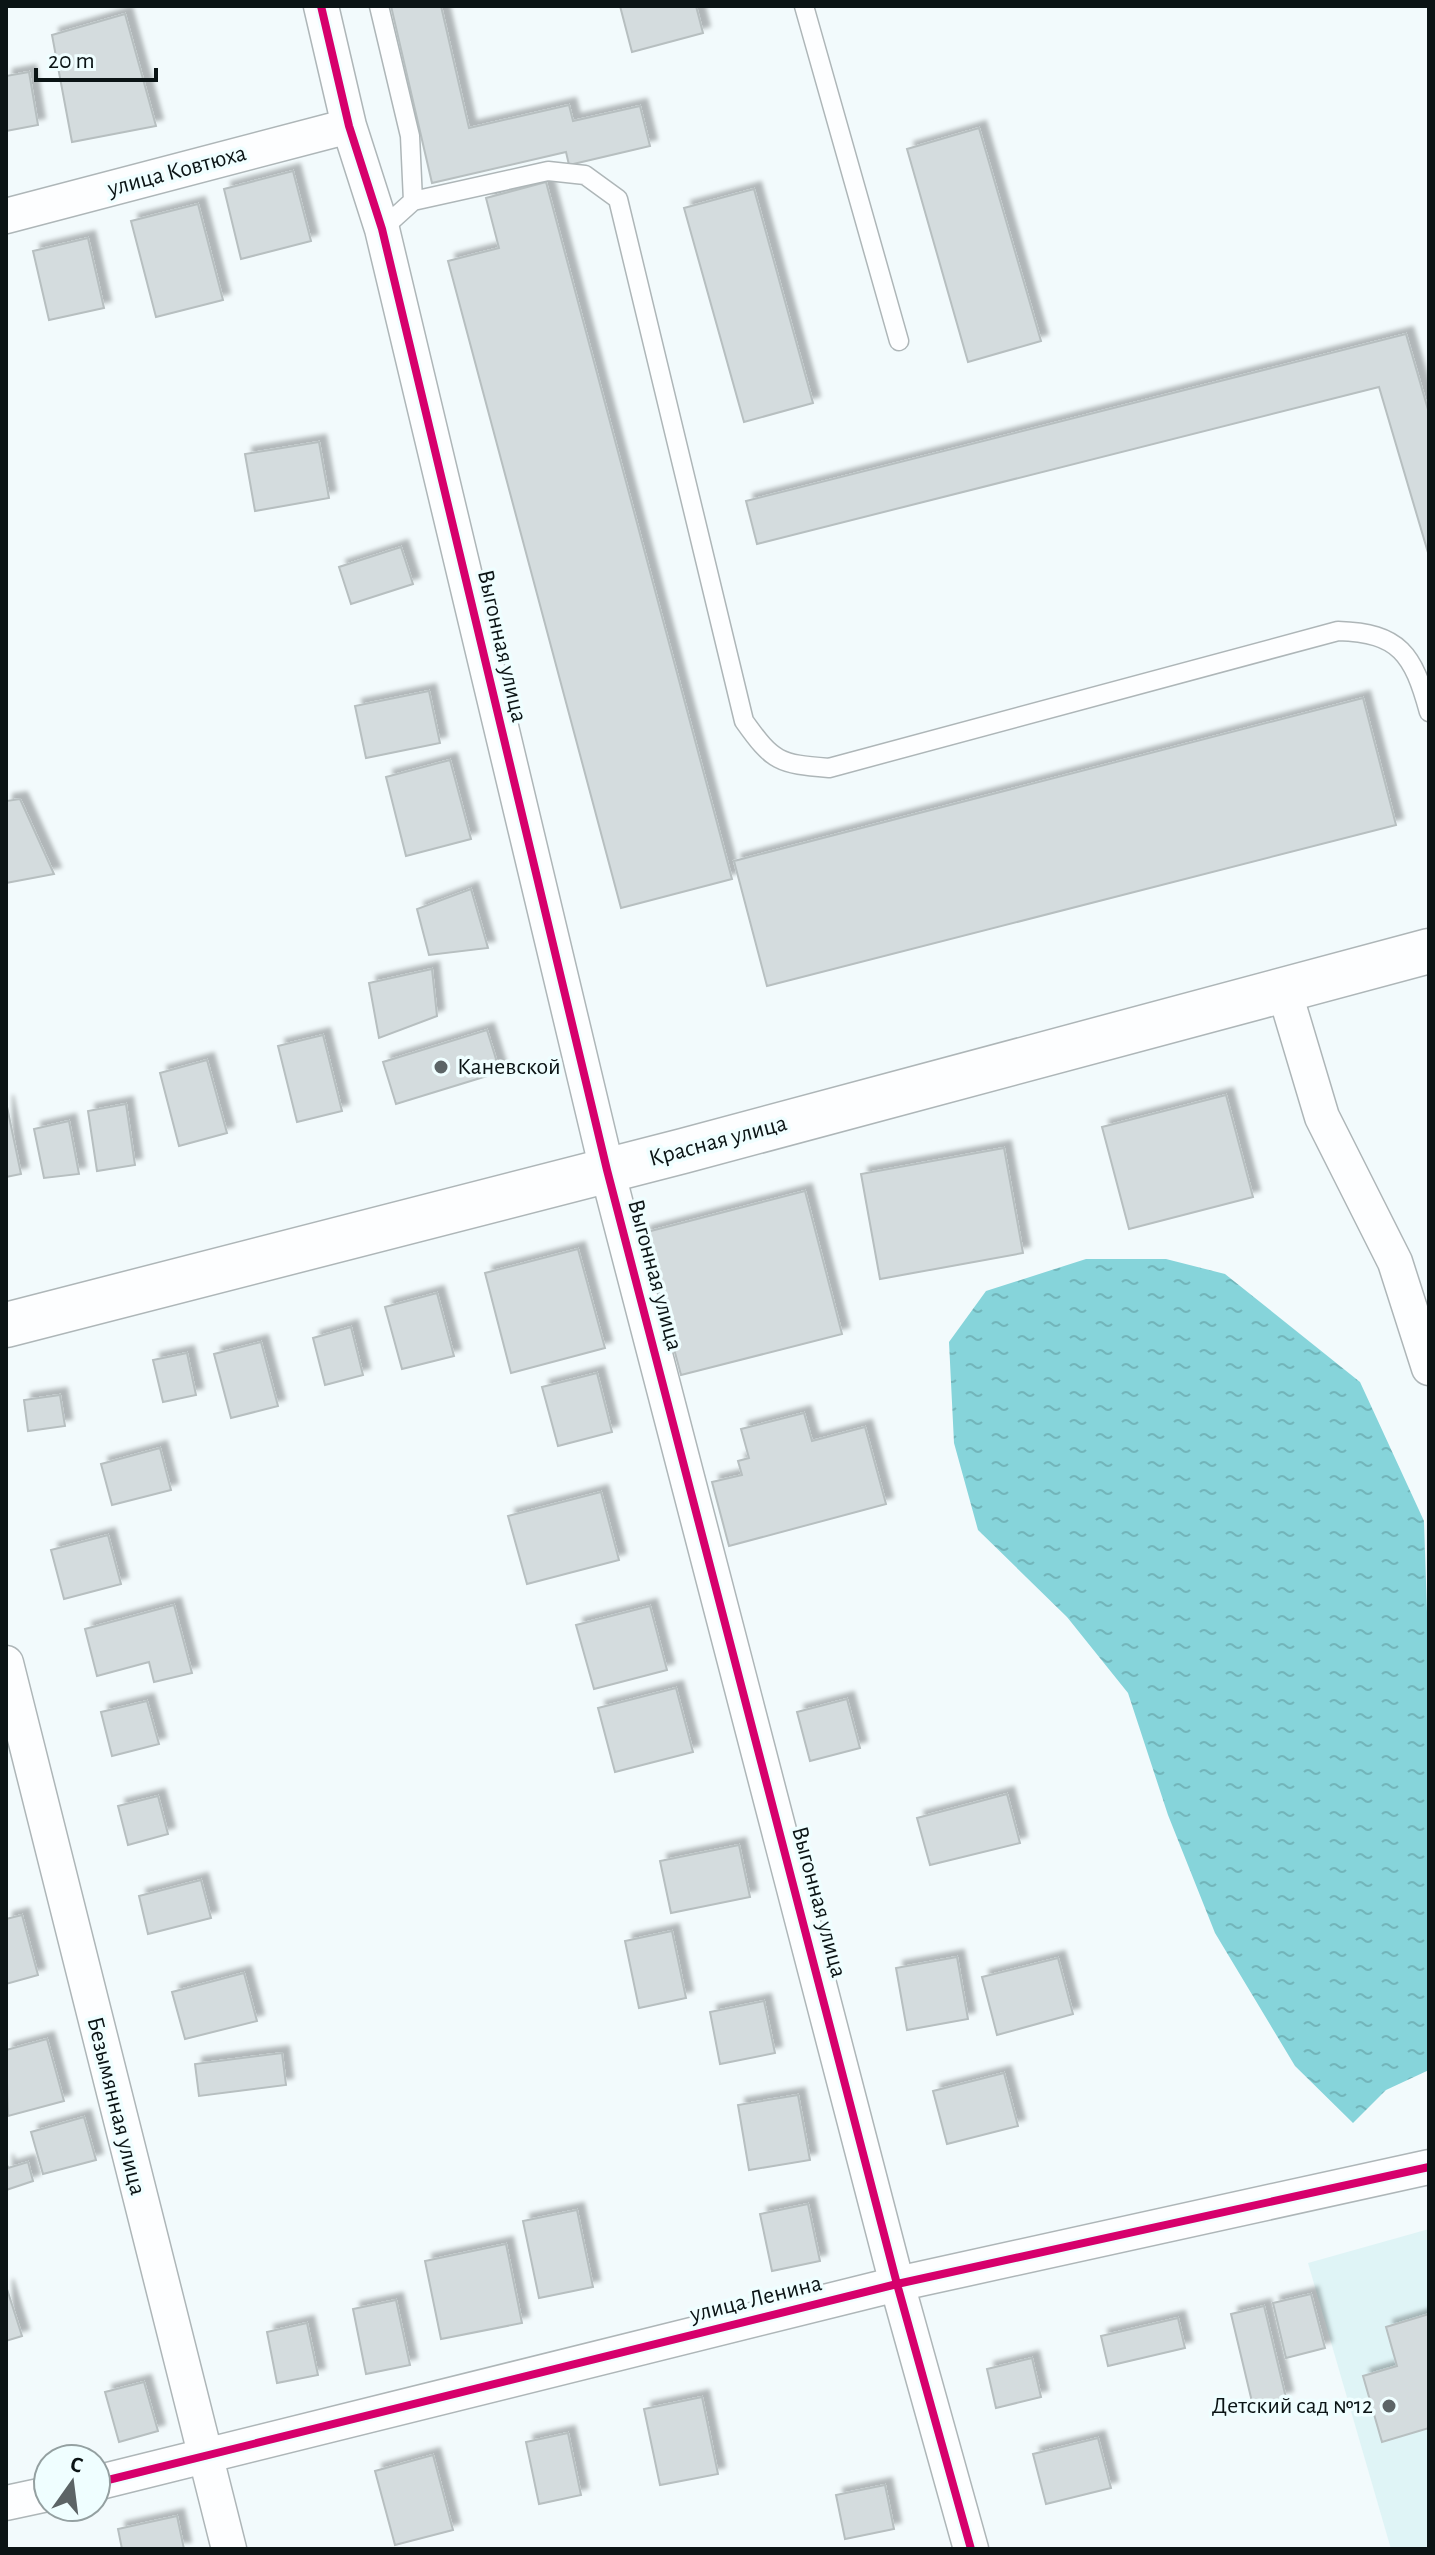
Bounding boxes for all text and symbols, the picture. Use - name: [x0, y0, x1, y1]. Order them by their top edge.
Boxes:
- scale bar: [36, 32, 156, 82]
- text: 20 m: [48, 49, 95, 73]
- street label: улица Ковтюха: [104, 141, 249, 201]
- street label: Выгонная улица: [473, 568, 531, 724]
- place label: Каневской: [457, 1055, 561, 1079]
- marker: Каневской: [432, 1058, 450, 1076]
- street label: Красная улица: [646, 1111, 790, 1171]
- street label: Выгонная улица: [623, 1197, 687, 1353]
- street label: Выгонная улица: [787, 1824, 851, 1980]
- street label: Безымянная улица: [82, 2015, 150, 2198]
- street label: улица Ленина: [687, 2271, 824, 2327]
- place label: Детский сад №12: [1212, 2394, 1373, 2418]
- marker: Детский сад №12: [1380, 2397, 1398, 2415]
- north arrow: [32, 2443, 112, 2523]
- text: С: [68, 2452, 85, 2477]

